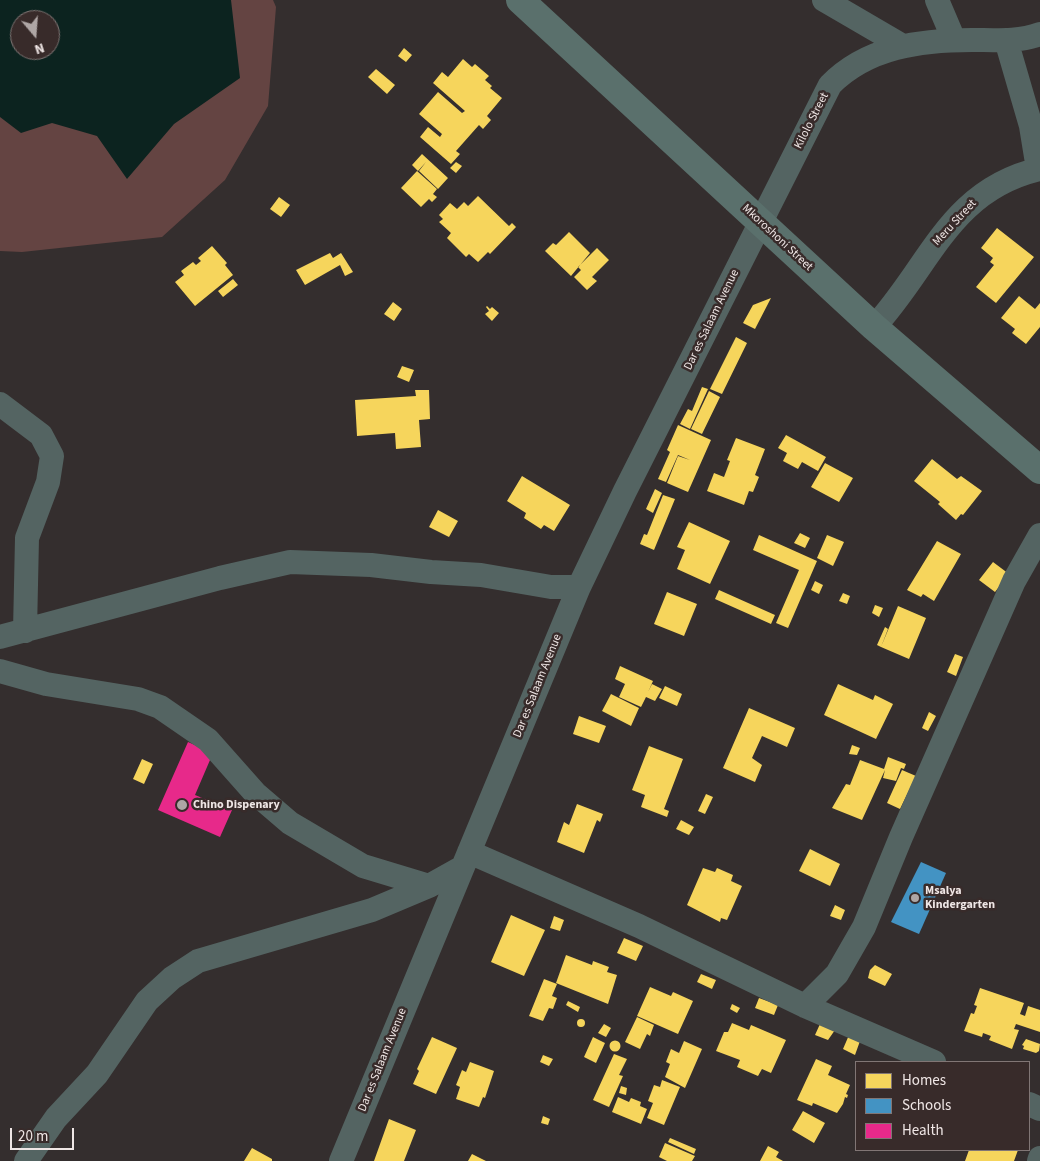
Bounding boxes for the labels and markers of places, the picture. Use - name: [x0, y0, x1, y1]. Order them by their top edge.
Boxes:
- marker: Chino Dispenary: [175, 798, 189, 812]
- place label: Chino Dispenary: [193, 798, 280, 812]
- place label: Msalya Kindergarten: [925, 884, 995, 912]
- marker: Msalya Kindergarten: [909, 892, 921, 904]

